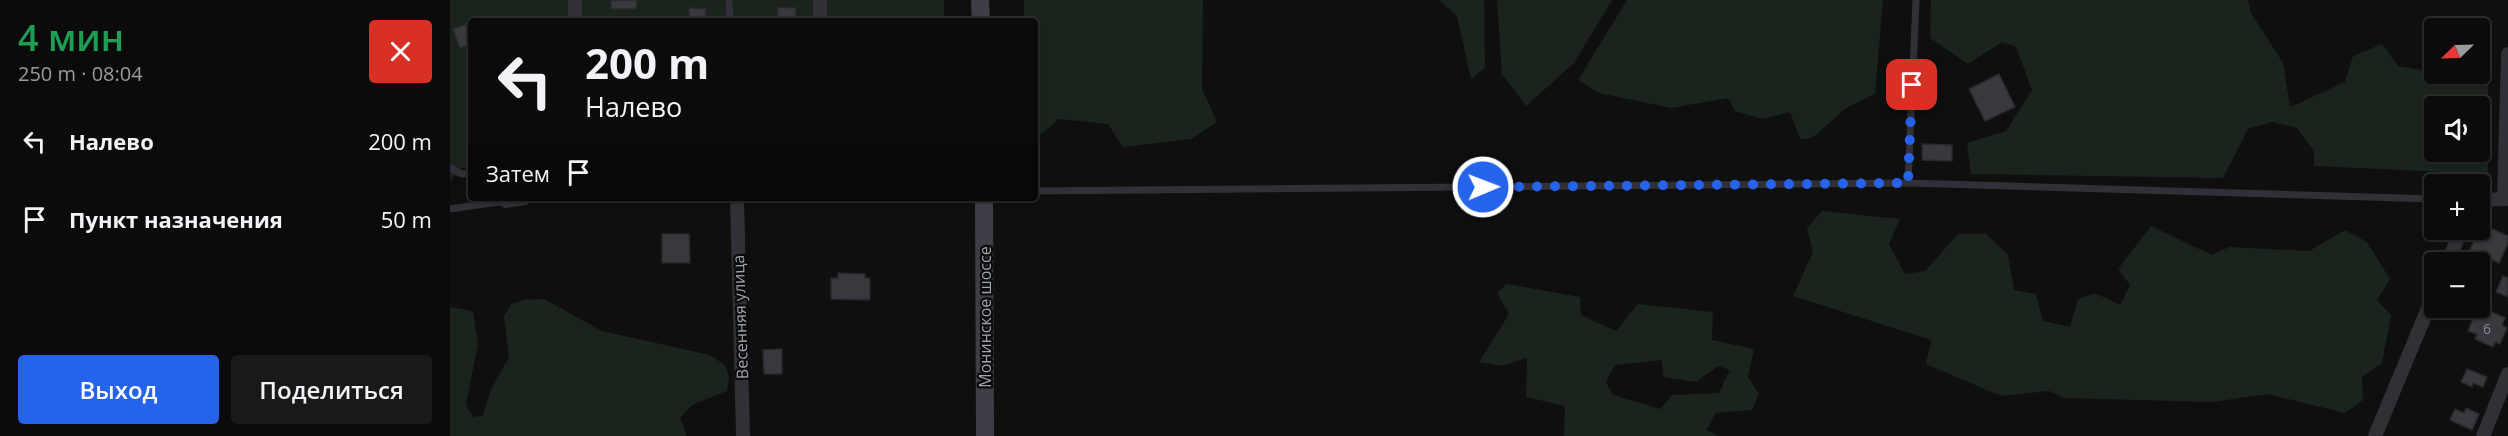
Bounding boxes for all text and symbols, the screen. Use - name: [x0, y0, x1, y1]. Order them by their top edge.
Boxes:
- text: 4 мин: [18, 13, 124, 62]
- north arrow: [2424, 18, 2490, 84]
- map controls: [2424, 18, 2490, 318]
- button: close: [369, 20, 432, 83]
- text: 200 m: [585, 34, 709, 91]
- icon: left: [486, 42, 564, 120]
- pin: [1886, 59, 1937, 110]
- text: 250 m · 08:04: [18, 60, 143, 87]
- icon: arrive: [1895, 68, 1928, 101]
- text: Налево: [585, 88, 682, 125]
- button: sound: [2424, 96, 2490, 162]
- icon: left: [18, 125, 51, 158]
- text: Налево: [69, 126, 154, 156]
- text: 200 m: [368, 126, 432, 156]
- position arrow: [1451, 155, 1515, 219]
- icon: arrive: [562, 156, 595, 189]
- text: Затем: [486, 158, 550, 188]
- button: +: [2424, 174, 2490, 240]
- icon: arrive: [18, 203, 51, 236]
- text: Пункт назначения: [69, 204, 283, 234]
- text: 50 m: [381, 204, 432, 234]
- street label: Монинское шоссе: [974, 246, 996, 388]
- button: −: [2424, 252, 2490, 318]
- street label: Весенняя улица: [727, 254, 753, 380]
- house number: 6: [2483, 319, 2491, 338]
- button: Выход: [18, 355, 219, 424]
- button: Поделиться: [231, 355, 432, 424]

